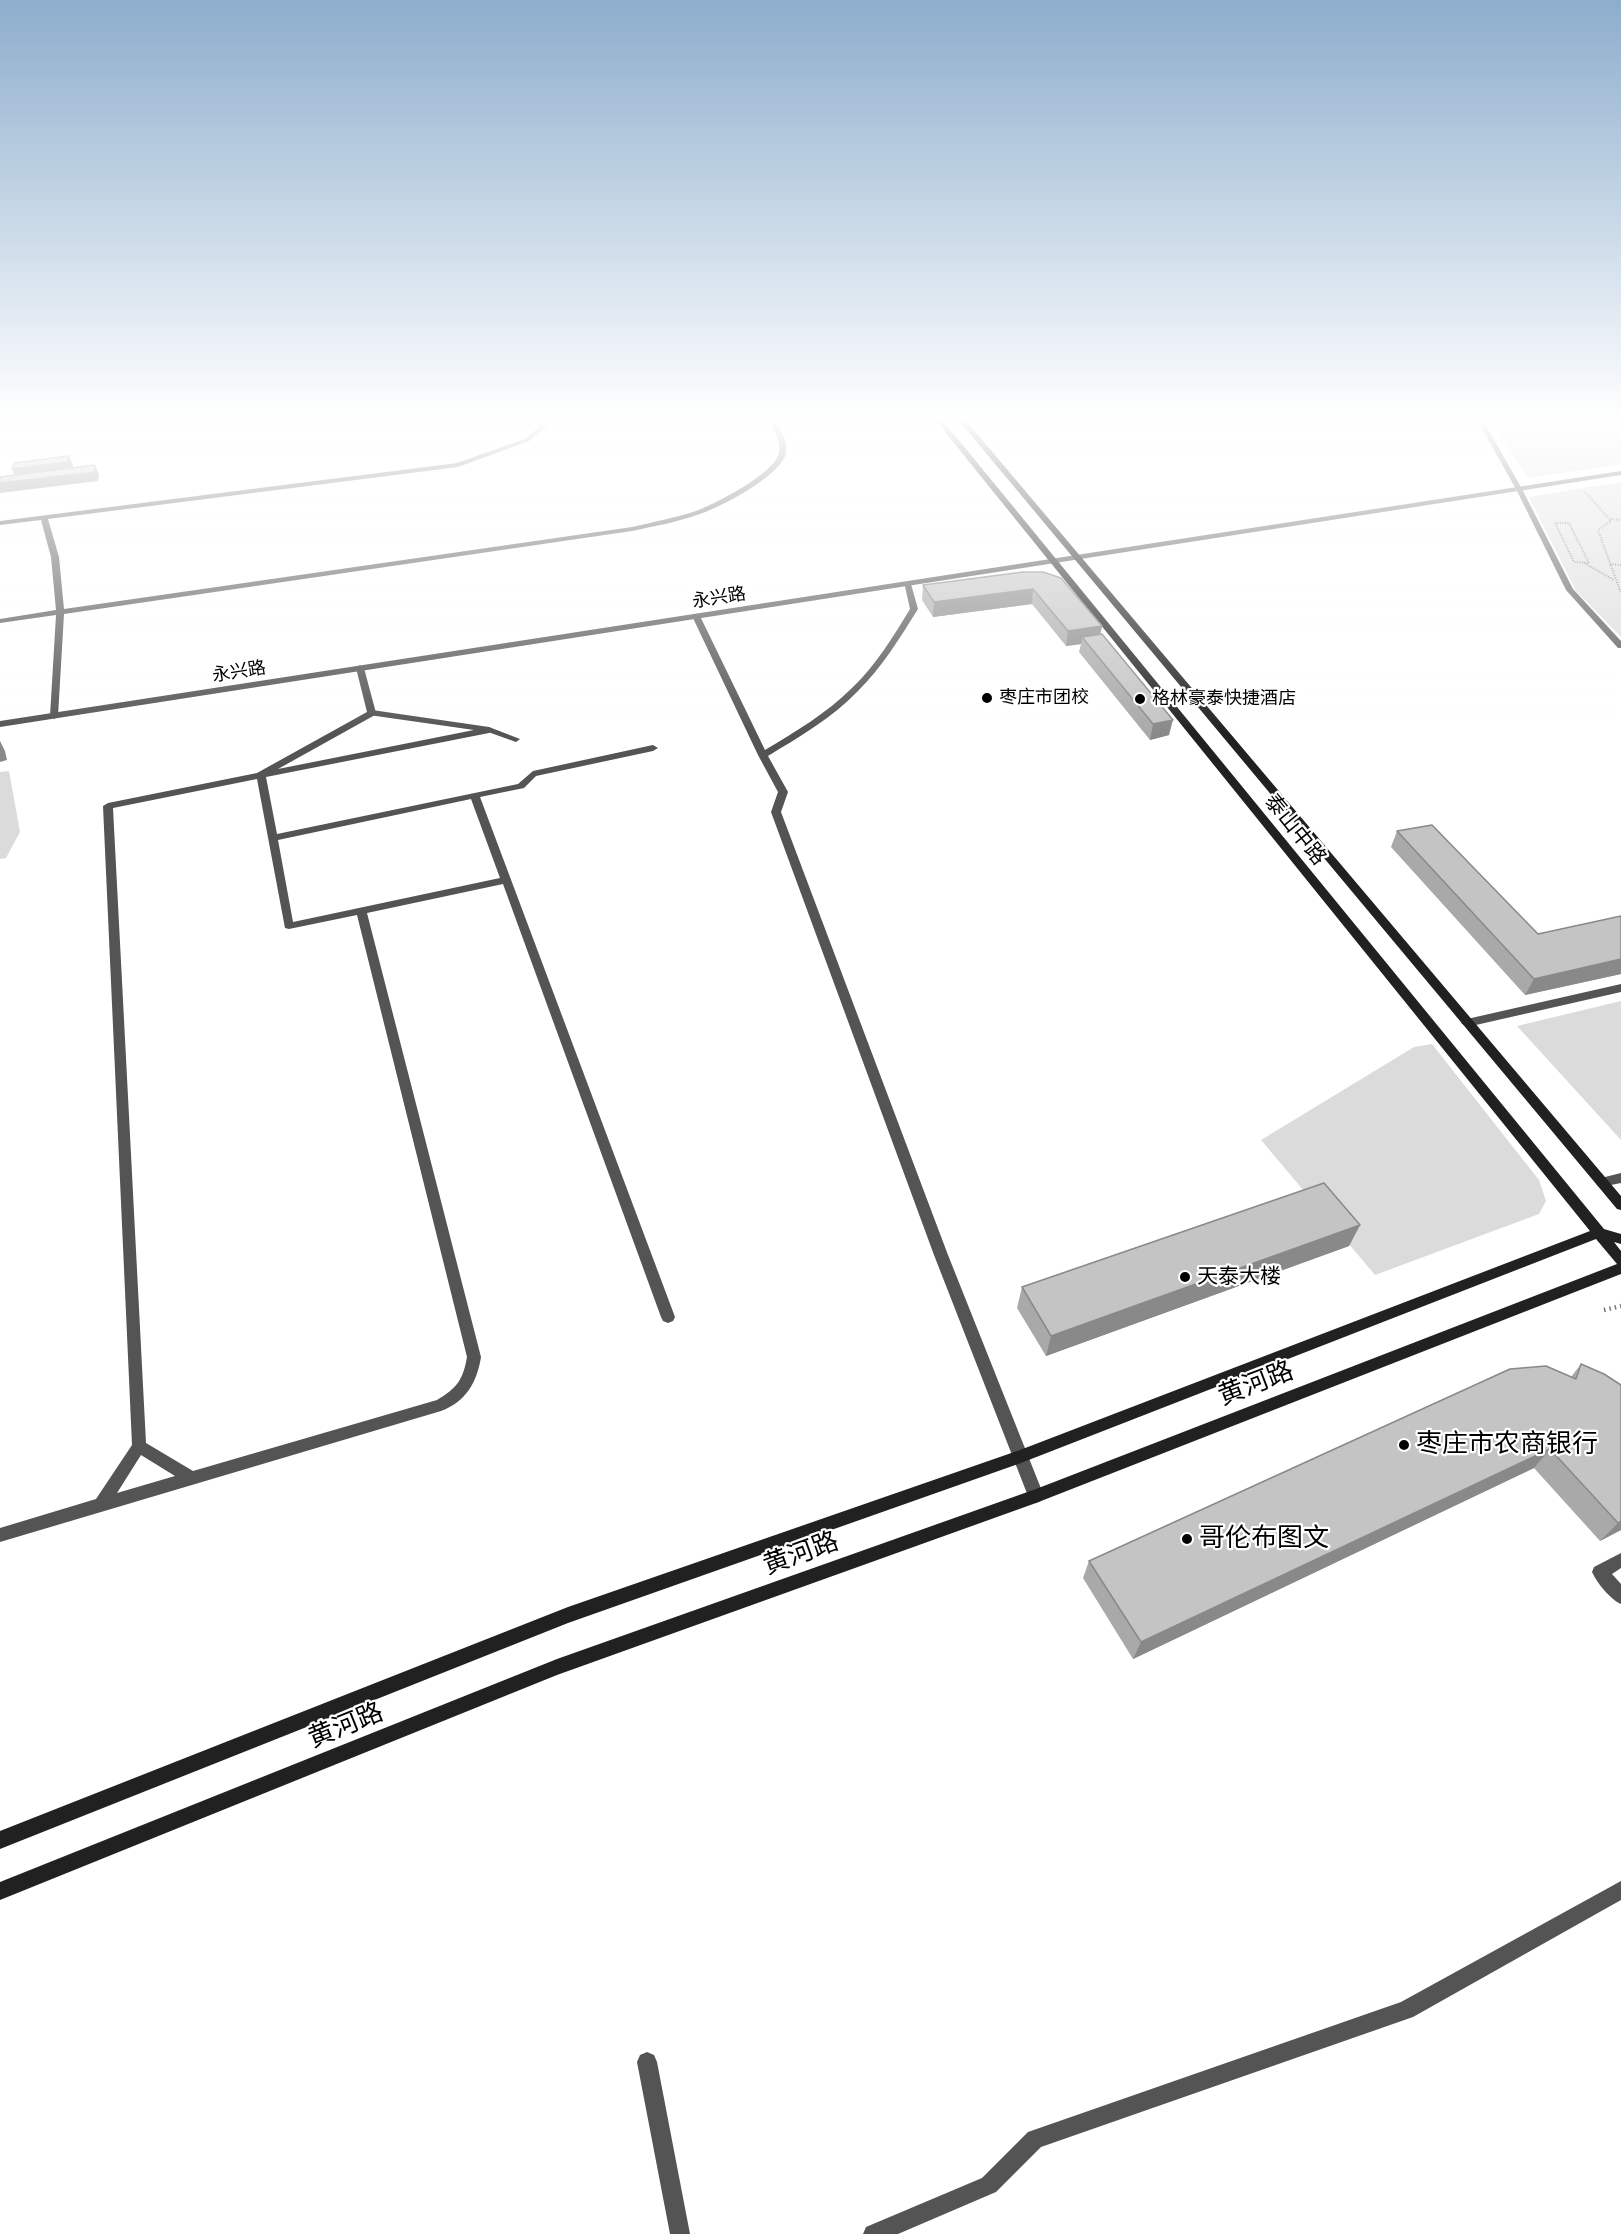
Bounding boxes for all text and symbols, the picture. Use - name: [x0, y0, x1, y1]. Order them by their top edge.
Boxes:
- street label: 永兴路: [691, 583, 747, 613]
- street label: 永兴路: [211, 657, 267, 687]
- place label: 枣庄市团校: [999, 687, 1089, 709]
- place label: 格林豪泰快捷酒店: [1152, 688, 1296, 710]
- marker: 枣庄市团校: [980, 691, 994, 705]
- marker: 格林豪泰快捷酒店: [1133, 692, 1147, 706]
- street label: 泰山中路: [1259, 789, 1331, 871]
- place label: 天泰大楼: [1197, 1264, 1281, 1290]
- marker: 天泰大楼: [1178, 1270, 1192, 1284]
- street label: 黄河路: [1214, 1355, 1298, 1413]
- place label: 枣庄市农商银行: [1416, 1429, 1598, 1461]
- marker: 枣庄市农商银行: [1397, 1438, 1411, 1452]
- place label: 哥伦布图文: [1199, 1523, 1329, 1555]
- street label: 黄河路: [759, 1526, 843, 1582]
- marker: 哥伦布图文: [1180, 1532, 1194, 1546]
- street label: 黄河路: [304, 1697, 388, 1755]

